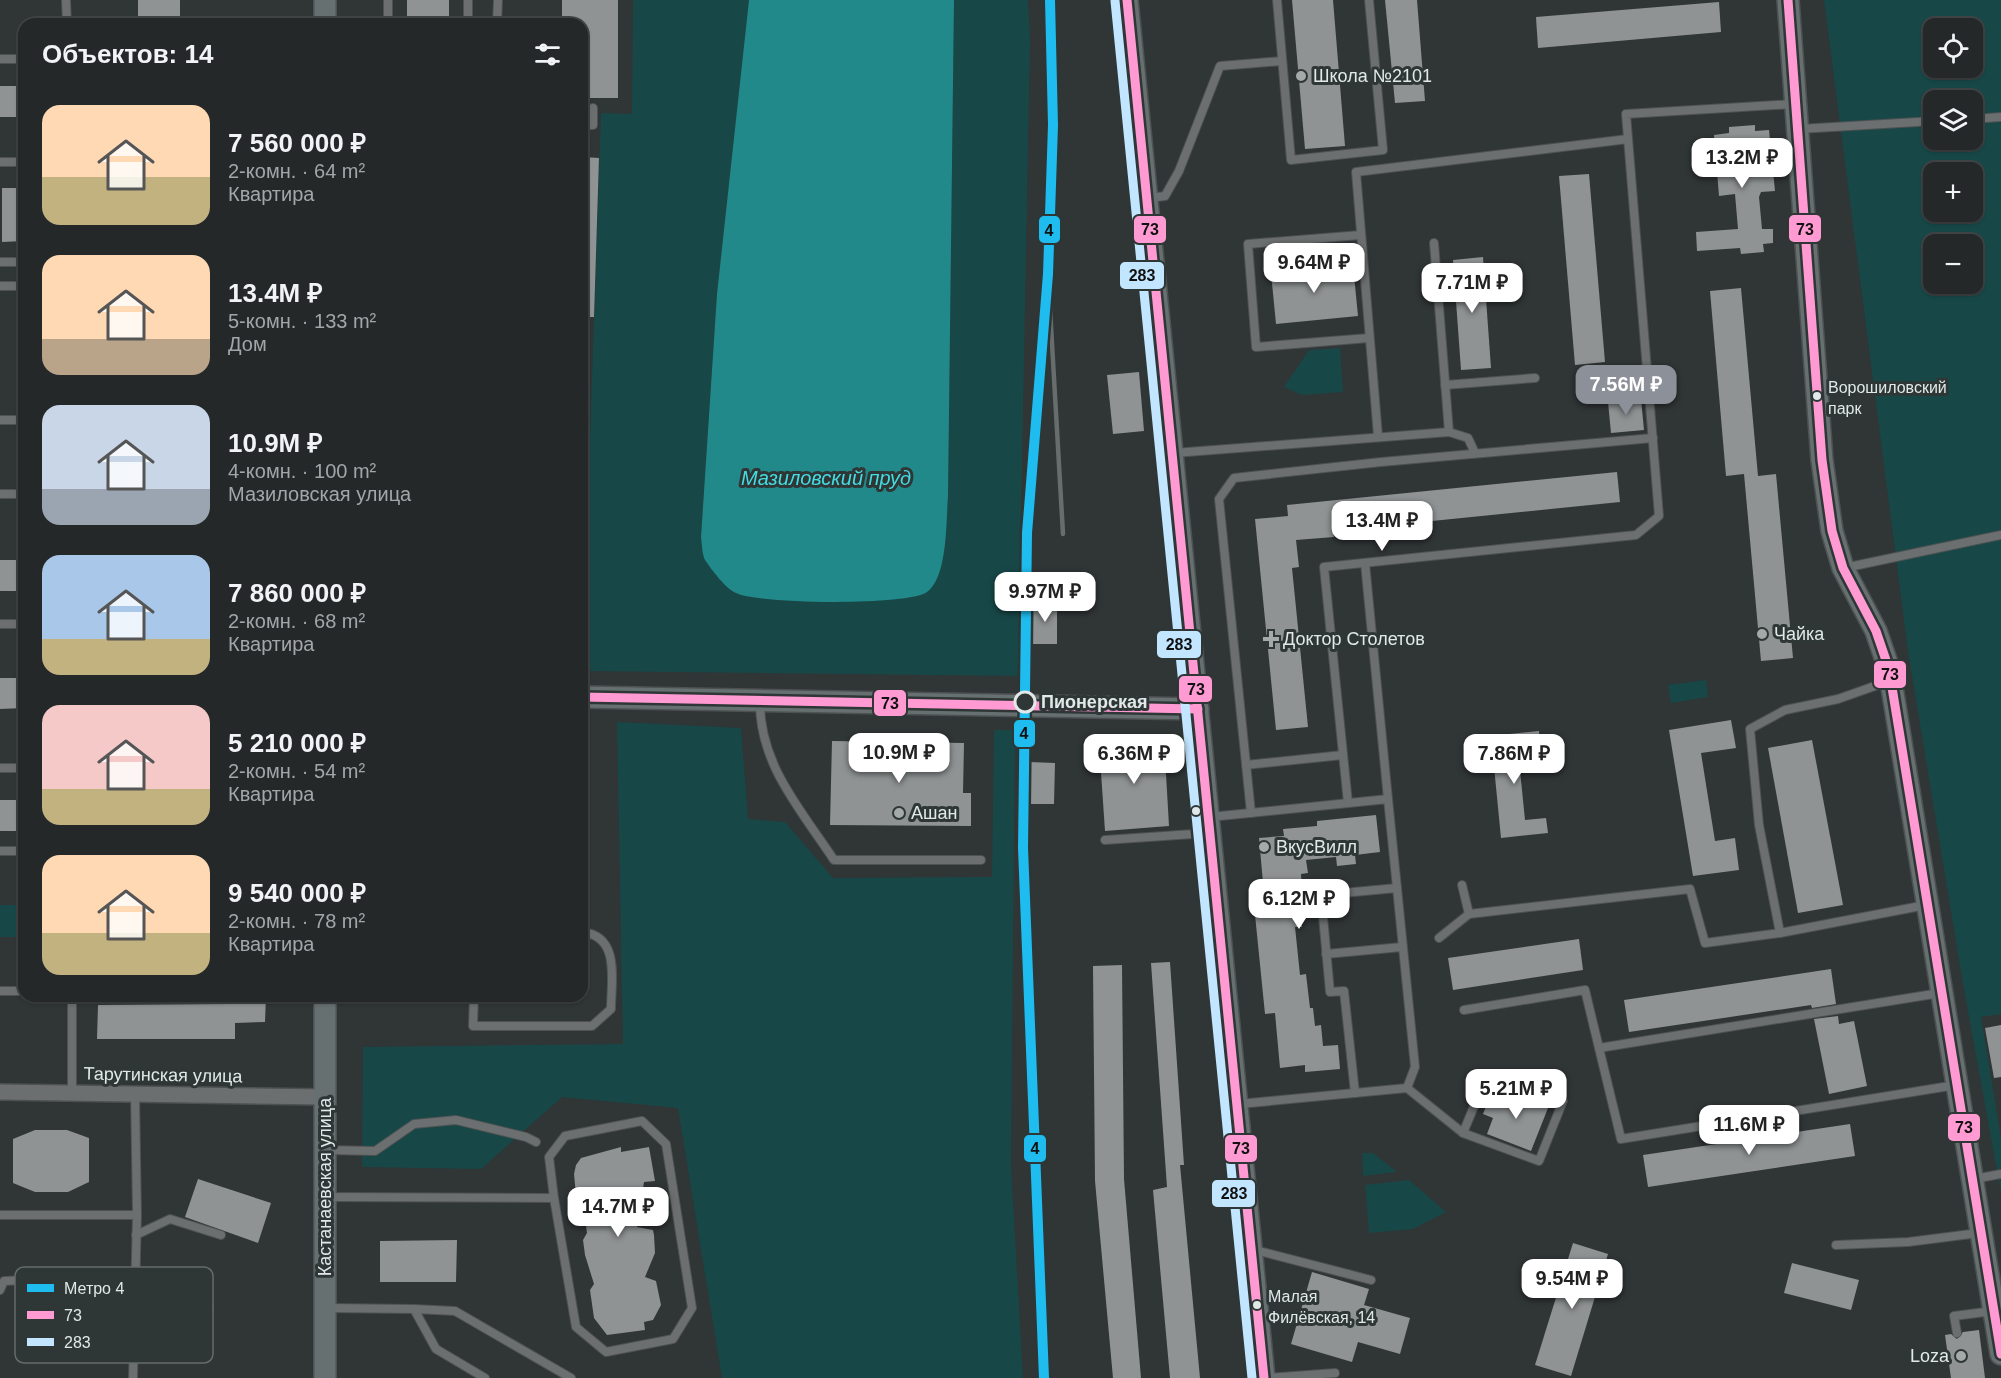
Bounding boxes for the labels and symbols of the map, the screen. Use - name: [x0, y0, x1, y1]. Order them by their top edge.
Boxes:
- place label: Школа №2101: [1313, 66, 1432, 86]
- marker: Школа №2101: [1294, 69, 1308, 83]
- pin: 13.2M ₽: [1687, 138, 1797, 189]
- line badge: 73: [1788, 214, 1822, 243]
- line badge: 4: [1038, 215, 1061, 244]
- line badge: 73: [1133, 215, 1167, 244]
- text: 73: [1141, 221, 1159, 238]
- text: 73: [1796, 221, 1814, 238]
- text: 4: [1045, 222, 1054, 239]
- pin: 9.64M ₽: [1259, 243, 1369, 294]
- line badge: 283: [1119, 261, 1165, 290]
- pin: 7.71M ₽: [1417, 263, 1527, 314]
- text: 283: [1129, 267, 1155, 284]
- pin: 7.56M ₽: [1571, 365, 1681, 416]
- place label: Ворошиловский парк: [1828, 379, 1947, 417]
- marker: Ворошиловский парк: [1811, 390, 1823, 402]
- water label: Мазиловский пруд: [741, 467, 911, 489]
- pin: 13.4M ₽: [1327, 501, 1437, 552]
- pin: 9.97M ₽: [990, 572, 1100, 623]
- place label: Чайка: [1774, 624, 1825, 644]
- marker: Чайка: [1755, 627, 1769, 641]
- place label: Доктор Столетов: [1283, 629, 1425, 649]
- line badge: 283: [1156, 630, 1202, 659]
- marker: Доктор Столетов: [1264, 632, 1278, 646]
- text: 283: [1166, 636, 1192, 653]
- line badge: 73: [1873, 660, 1907, 689]
- text: 73: [1881, 666, 1899, 683]
- line badge: 73: [1178, 675, 1213, 703]
- text: 73: [1187, 681, 1205, 698]
- line badge: 73: [873, 689, 907, 717]
- marker: Пионерская: [1014, 691, 1036, 713]
- place label: Пионерская: [1041, 692, 1147, 712]
- text: 73: [881, 695, 899, 712]
- line badge: 4: [1013, 719, 1036, 748]
- text: 4: [1020, 725, 1029, 742]
- pin: 10.9M ₽: [844, 733, 954, 784]
- pin: 6.36M ₽: [1079, 734, 1189, 785]
- pin: 7.86M ₽: [1459, 734, 1569, 785]
- place label: Ашан: [911, 803, 957, 823]
- unlabelled marker: [1190, 805, 1202, 817]
- marker: Ашан: [892, 806, 906, 820]
- place label: ВкусВилл: [1276, 837, 1357, 857]
- marker: ВкусВилл: [1257, 840, 1271, 854]
- pin: 6.12M ₽: [1244, 879, 1354, 930]
- street label: Тарутинская улица: [83, 1064, 244, 1086]
- pin: 5.21M ₽: [1461, 1069, 1571, 1120]
- street label: Кастанаевская улица: [315, 1097, 335, 1276]
- pin: 11.6M ₽: [1694, 1105, 1804, 1156]
- line badge: 73: [1947, 1113, 1981, 1142]
- text: 73: [1955, 1119, 1973, 1136]
- line badge: 4: [1023, 1134, 1047, 1163]
- line badge: 73: [1224, 1134, 1258, 1163]
- text: 4: [1031, 1140, 1040, 1157]
- text: 73: [1232, 1140, 1250, 1157]
- line badge: 283: [1211, 1179, 1256, 1208]
- text: 283: [1221, 1185, 1247, 1202]
- pin: 14.7M ₽: [563, 1187, 673, 1238]
- pin: 9.54M ₽: [1517, 1259, 1627, 1310]
- legend: [15, 1267, 213, 1363]
- text: Метро 4: [64, 1280, 124, 1297]
- place label: Малая Филёвская, 14: [1268, 1288, 1375, 1326]
- marker: Малая Филёвская, 14: [1251, 1299, 1263, 1311]
- text: 73: [64, 1307, 82, 1324]
- text: 283: [64, 1334, 91, 1351]
- place label: Loza: [1910, 1346, 1950, 1366]
- marker: Loza: [1954, 1349, 1968, 1363]

